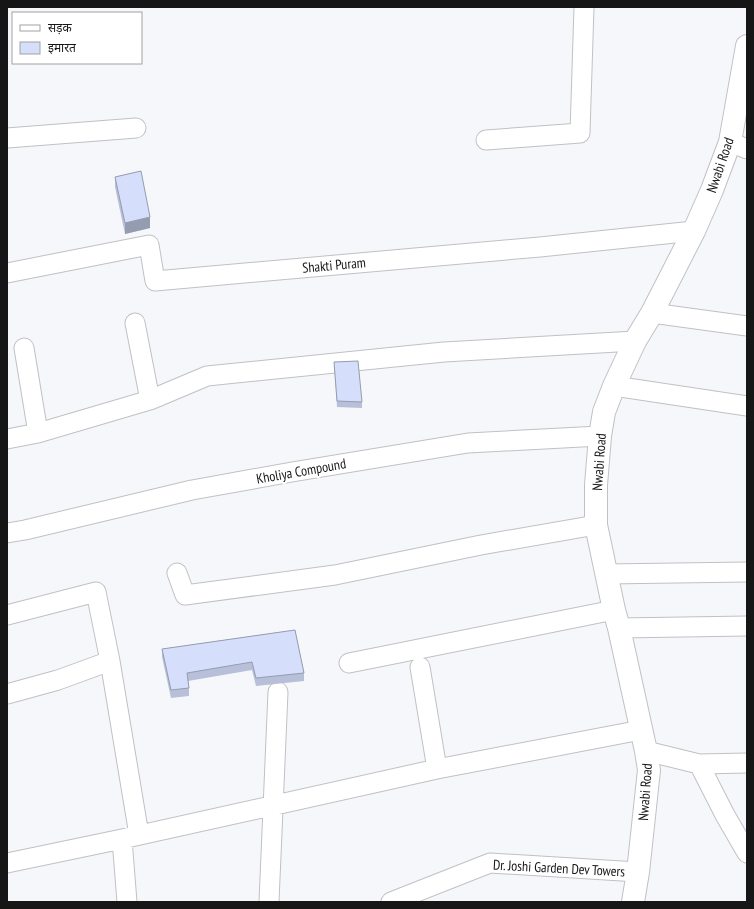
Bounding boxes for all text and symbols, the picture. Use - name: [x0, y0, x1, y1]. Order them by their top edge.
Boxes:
- legend: [12, 12, 142, 64]
- text: सड़क: [48, 20, 73, 35]
- text: इमारत: [48, 40, 77, 55]
- street label: Nwabi Road: [702, 135, 738, 195]
- street label: Shakti Puram: [302, 253, 366, 277]
- street label: Nwabi Road: [588, 433, 610, 491]
- street label: Kholiya Compound: [255, 454, 347, 488]
- street label: Nwabi Road: [634, 763, 656, 821]
- street label: Dr. Joshi Garden Dev Towers: [492, 856, 626, 880]

